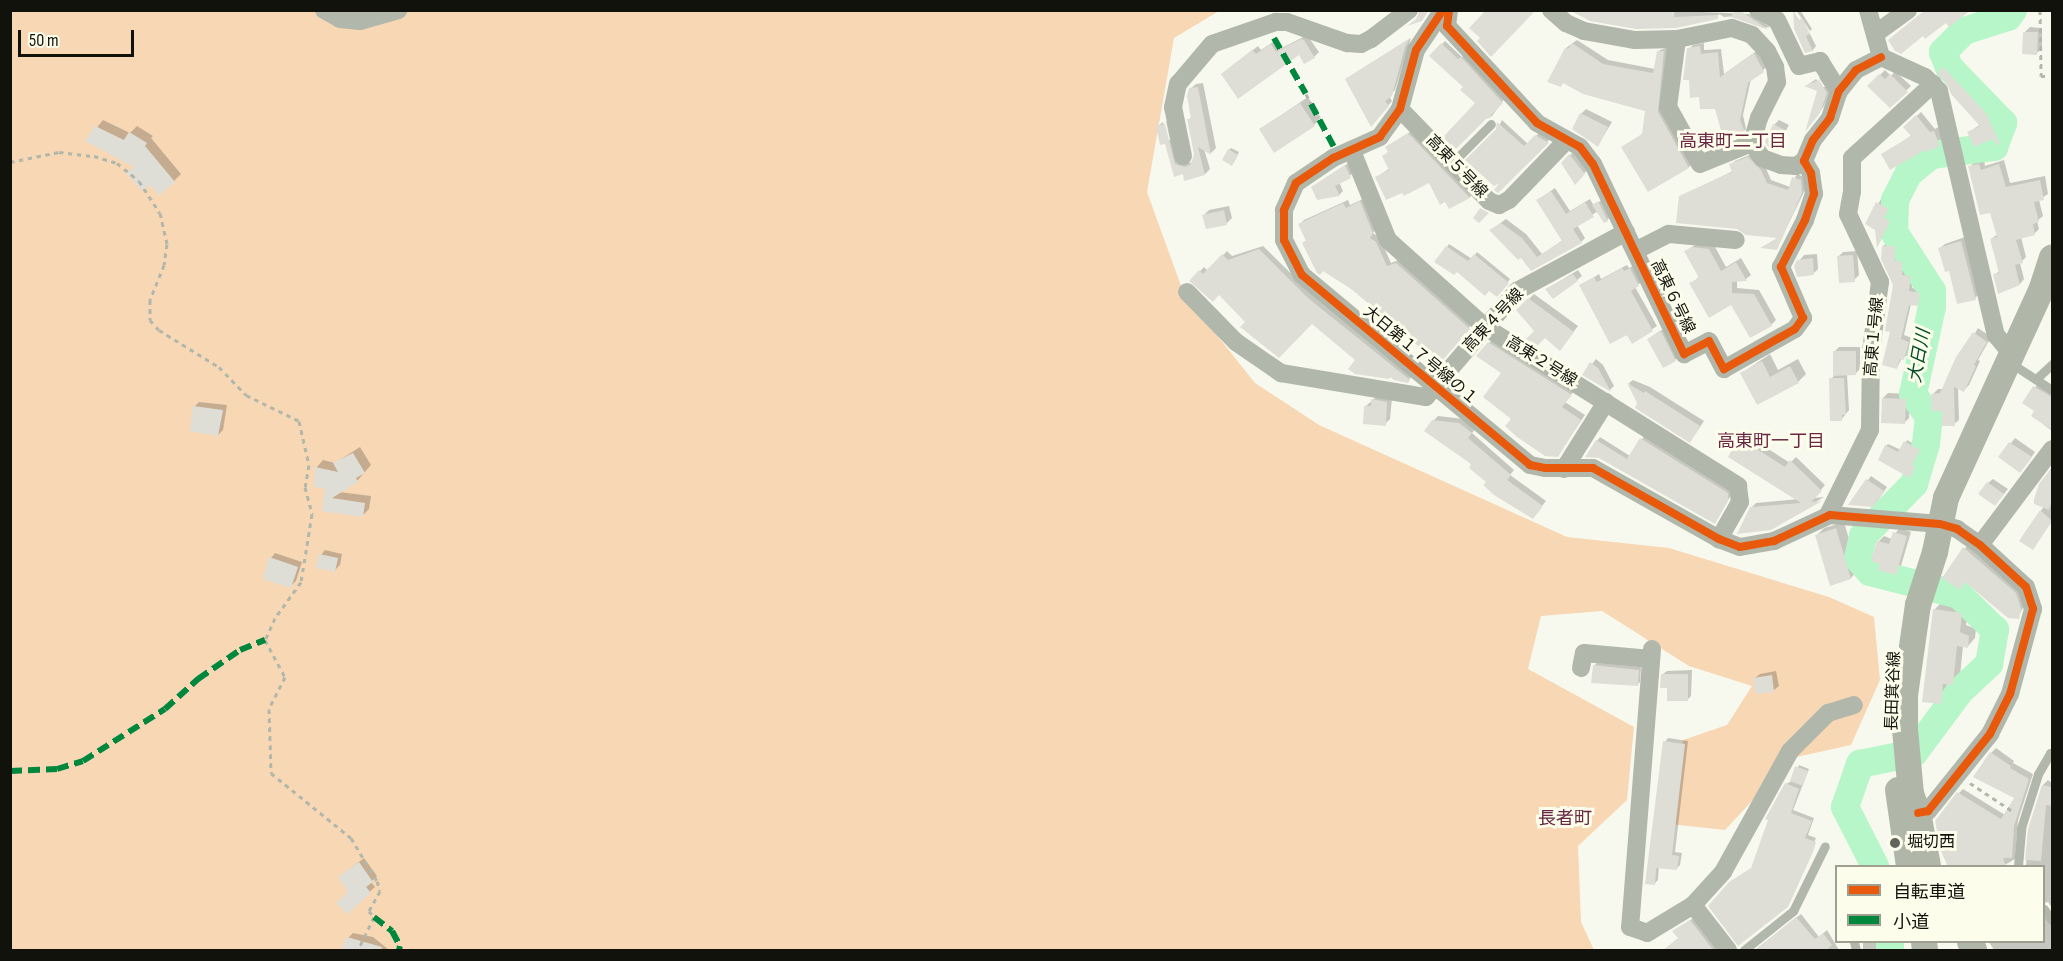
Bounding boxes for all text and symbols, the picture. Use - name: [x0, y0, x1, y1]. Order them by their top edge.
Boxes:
- scale bar: [21, 18, 136, 56]
- text: 50 m: [29, 30, 59, 51]
- district label: 高東町二丁目: [1679, 131, 1787, 153]
- street label: 高東５号線: [1421, 132, 1491, 202]
- street label: 高東６号線: [1646, 257, 1698, 337]
- street label: 高東４号線: [1460, 285, 1528, 357]
- street label: 高東１号線: [1862, 296, 1888, 378]
- street label: 大日第１７号線の１: [1359, 302, 1481, 410]
- water label: 大日川: [1905, 328, 1935, 384]
- street label: 高東２号線: [1502, 333, 1580, 391]
- district label: 高東町一丁目: [1717, 431, 1825, 453]
- street label: 長田箕谷線: [1883, 651, 1905, 731]
- district label: 長者町: [1538, 808, 1592, 830]
- place label: 堀切西: [1907, 833, 1955, 853]
- marker: 堀切西: [1888, 836, 1902, 850]
- legend: [1835, 865, 2045, 943]
- text: 自転車道: [1893, 882, 1965, 903]
- text: 小道: [1893, 912, 1929, 933]

